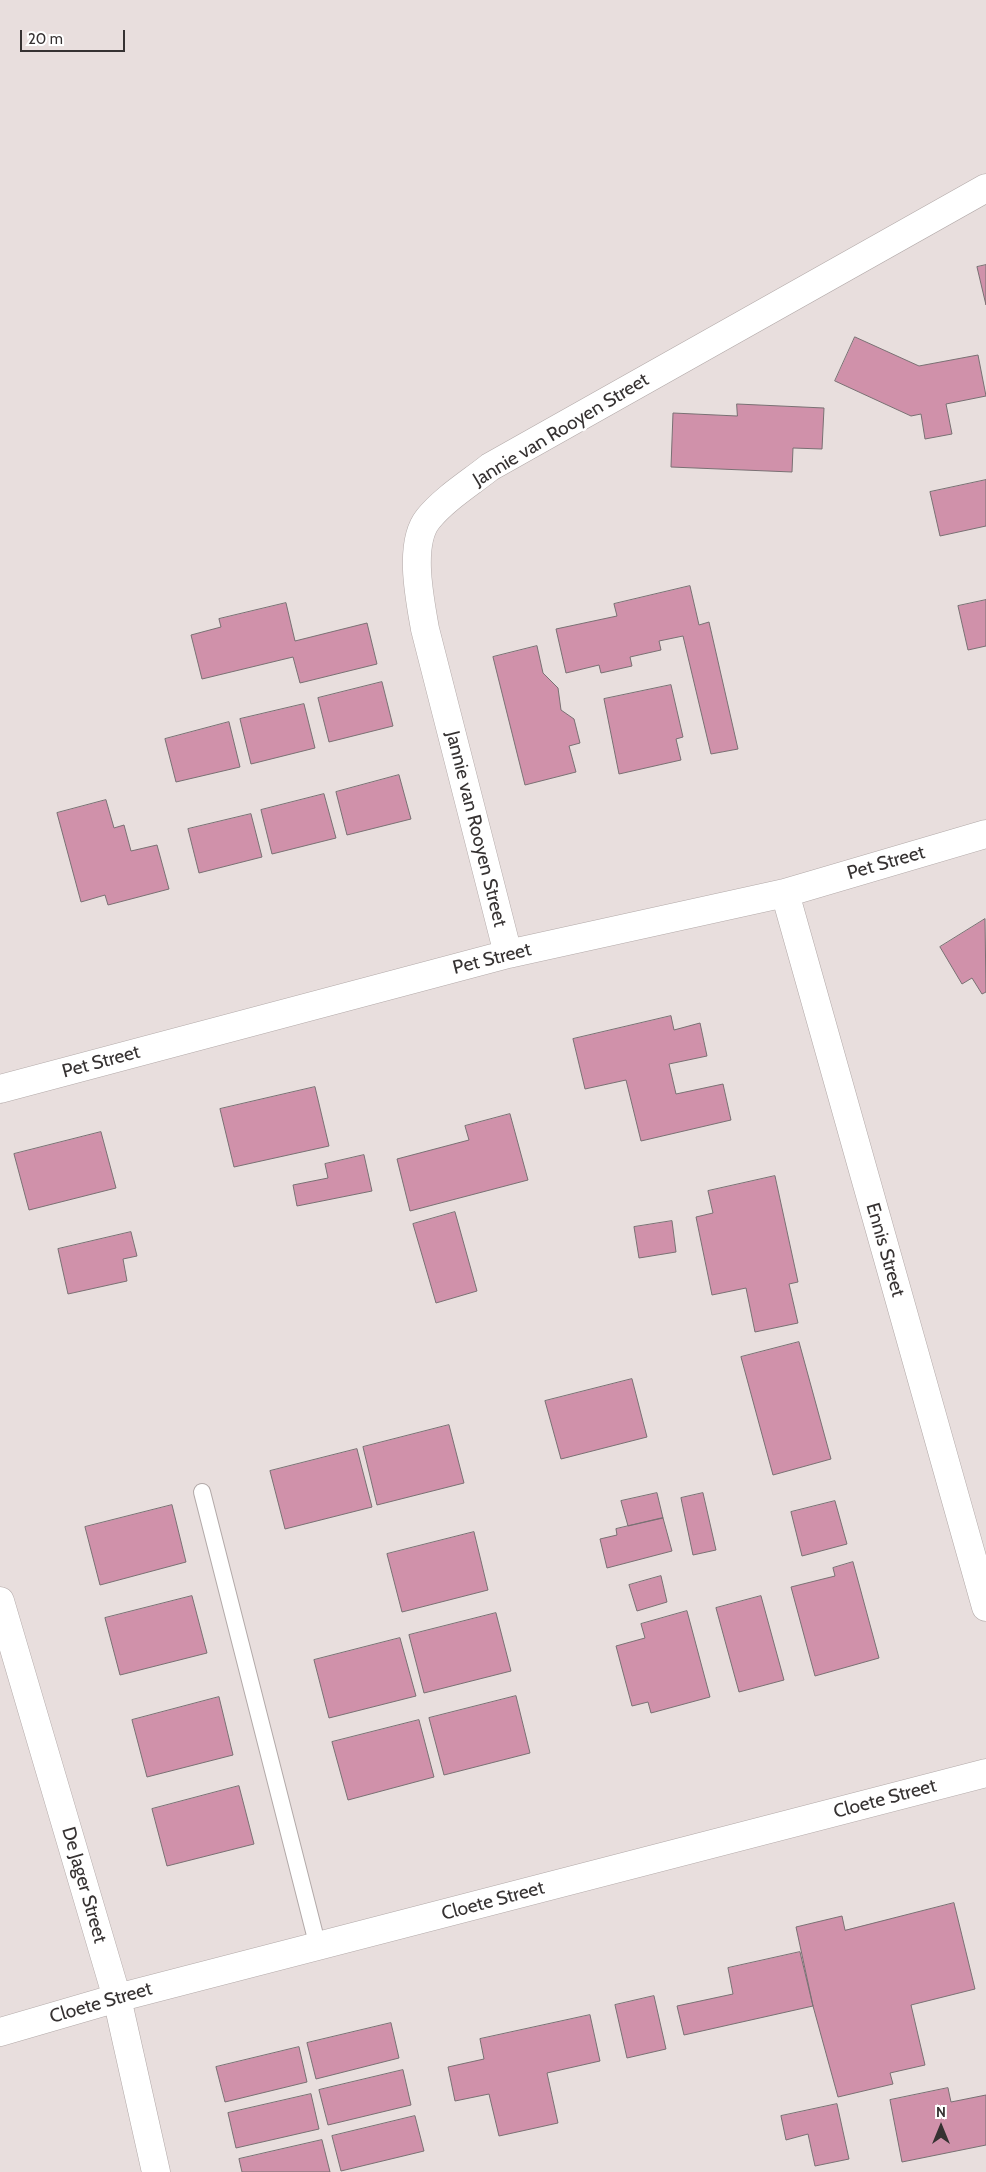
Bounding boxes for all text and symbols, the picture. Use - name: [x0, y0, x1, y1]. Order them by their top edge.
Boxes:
- scale bar: [22, 20, 128, 52]
- text: 20 m: [28, 30, 63, 48]
- street label: Jannie van Rooyen Street: [469, 368, 653, 492]
- street label: Jannie van Rooyen Street: [441, 729, 511, 929]
- street label: Pet Street: [844, 841, 928, 885]
- street label: Pet Street: [450, 938, 534, 980]
- street label: Pet Street: [59, 1041, 143, 1083]
- street label: Ennis Street: [861, 1200, 909, 1300]
- street label: Cloete Street: [831, 1774, 939, 1824]
- street label: De Jager Street: [57, 1824, 111, 1946]
- street label: Cloete Street: [439, 1876, 547, 1926]
- street label: Cloete Street: [47, 1978, 155, 2028]
- north arrow: [916, 2102, 966, 2152]
- text: N: [936, 2103, 946, 2121]

